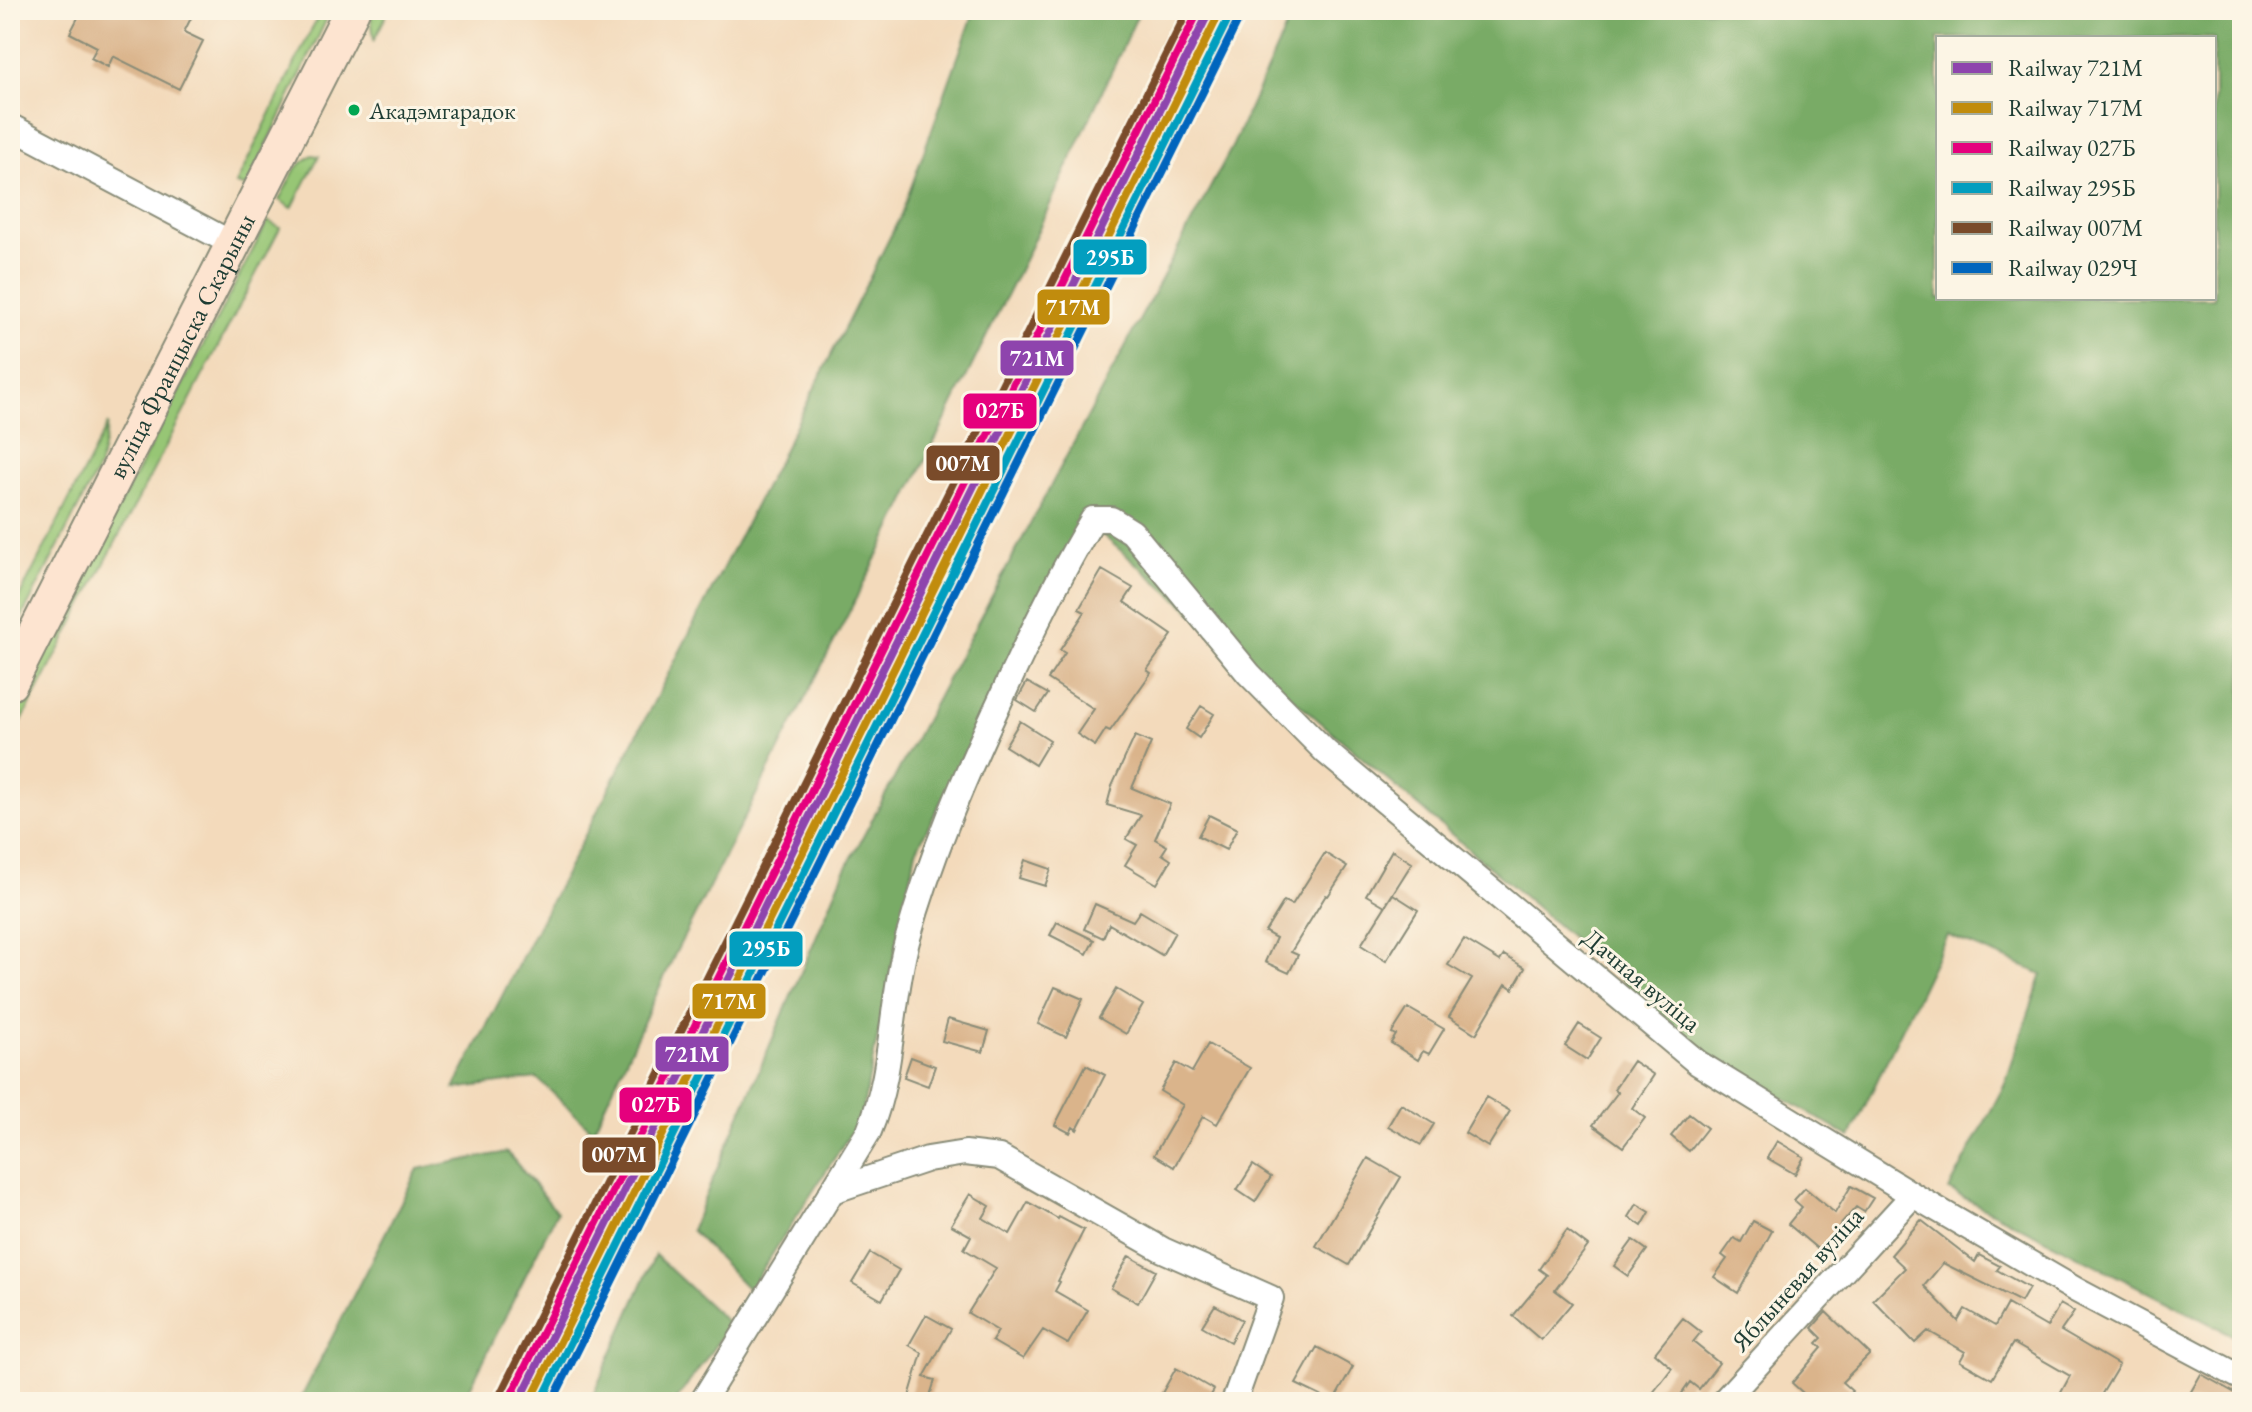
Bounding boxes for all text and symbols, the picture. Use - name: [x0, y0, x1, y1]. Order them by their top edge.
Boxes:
- legend: [1936, 36, 2216, 300]
- text: Railway 721М: [2008, 52, 2143, 83]
- text: Railway 717М: [2008, 92, 2143, 123]
- place label: Акадэмгарадок: [368, 95, 516, 126]
- marker: Акадэмгарадок: [346, 102, 362, 118]
- text: Railway 027Б: [2008, 132, 2136, 163]
- text: Railway 295Б: [2008, 172, 2136, 203]
- street label: вуліца Францыска Скарыны: [100, 208, 263, 484]
- text: Railway 007М: [2008, 212, 2143, 243]
- line badge: 295Б: [1072, 238, 1148, 276]
- text: 295Б: [1086, 243, 1135, 272]
- text: Railway 029Ч: [2008, 252, 2138, 283]
- line badge: 717М: [1036, 288, 1111, 326]
- text: 717М: [1045, 293, 1101, 322]
- line badge: 721М: [999, 339, 1075, 377]
- text: 721М: [1009, 344, 1065, 373]
- line badge: 027Б: [962, 392, 1038, 430]
- text: 027Б: [976, 396, 1025, 425]
- line badge: 007М: [925, 444, 1001, 482]
- text: 007М: [935, 449, 991, 478]
- street label: Дачная вуліца: [1576, 921, 1709, 1040]
- line badge: 295Б: [728, 930, 804, 968]
- text: 295Б: [742, 934, 791, 963]
- line badge: 717М: [691, 982, 767, 1020]
- text: 717М: [701, 987, 757, 1016]
- line badge: 721М: [654, 1035, 730, 1073]
- text: 721М: [664, 1040, 720, 1069]
- line badge: 027Б: [618, 1086, 693, 1124]
- text: 027Б: [632, 1090, 681, 1119]
- line badge: 007М: [581, 1136, 657, 1174]
- text: 007М: [591, 1140, 647, 1169]
- street label: Яблыневая вуліца: [1722, 1199, 1871, 1359]

